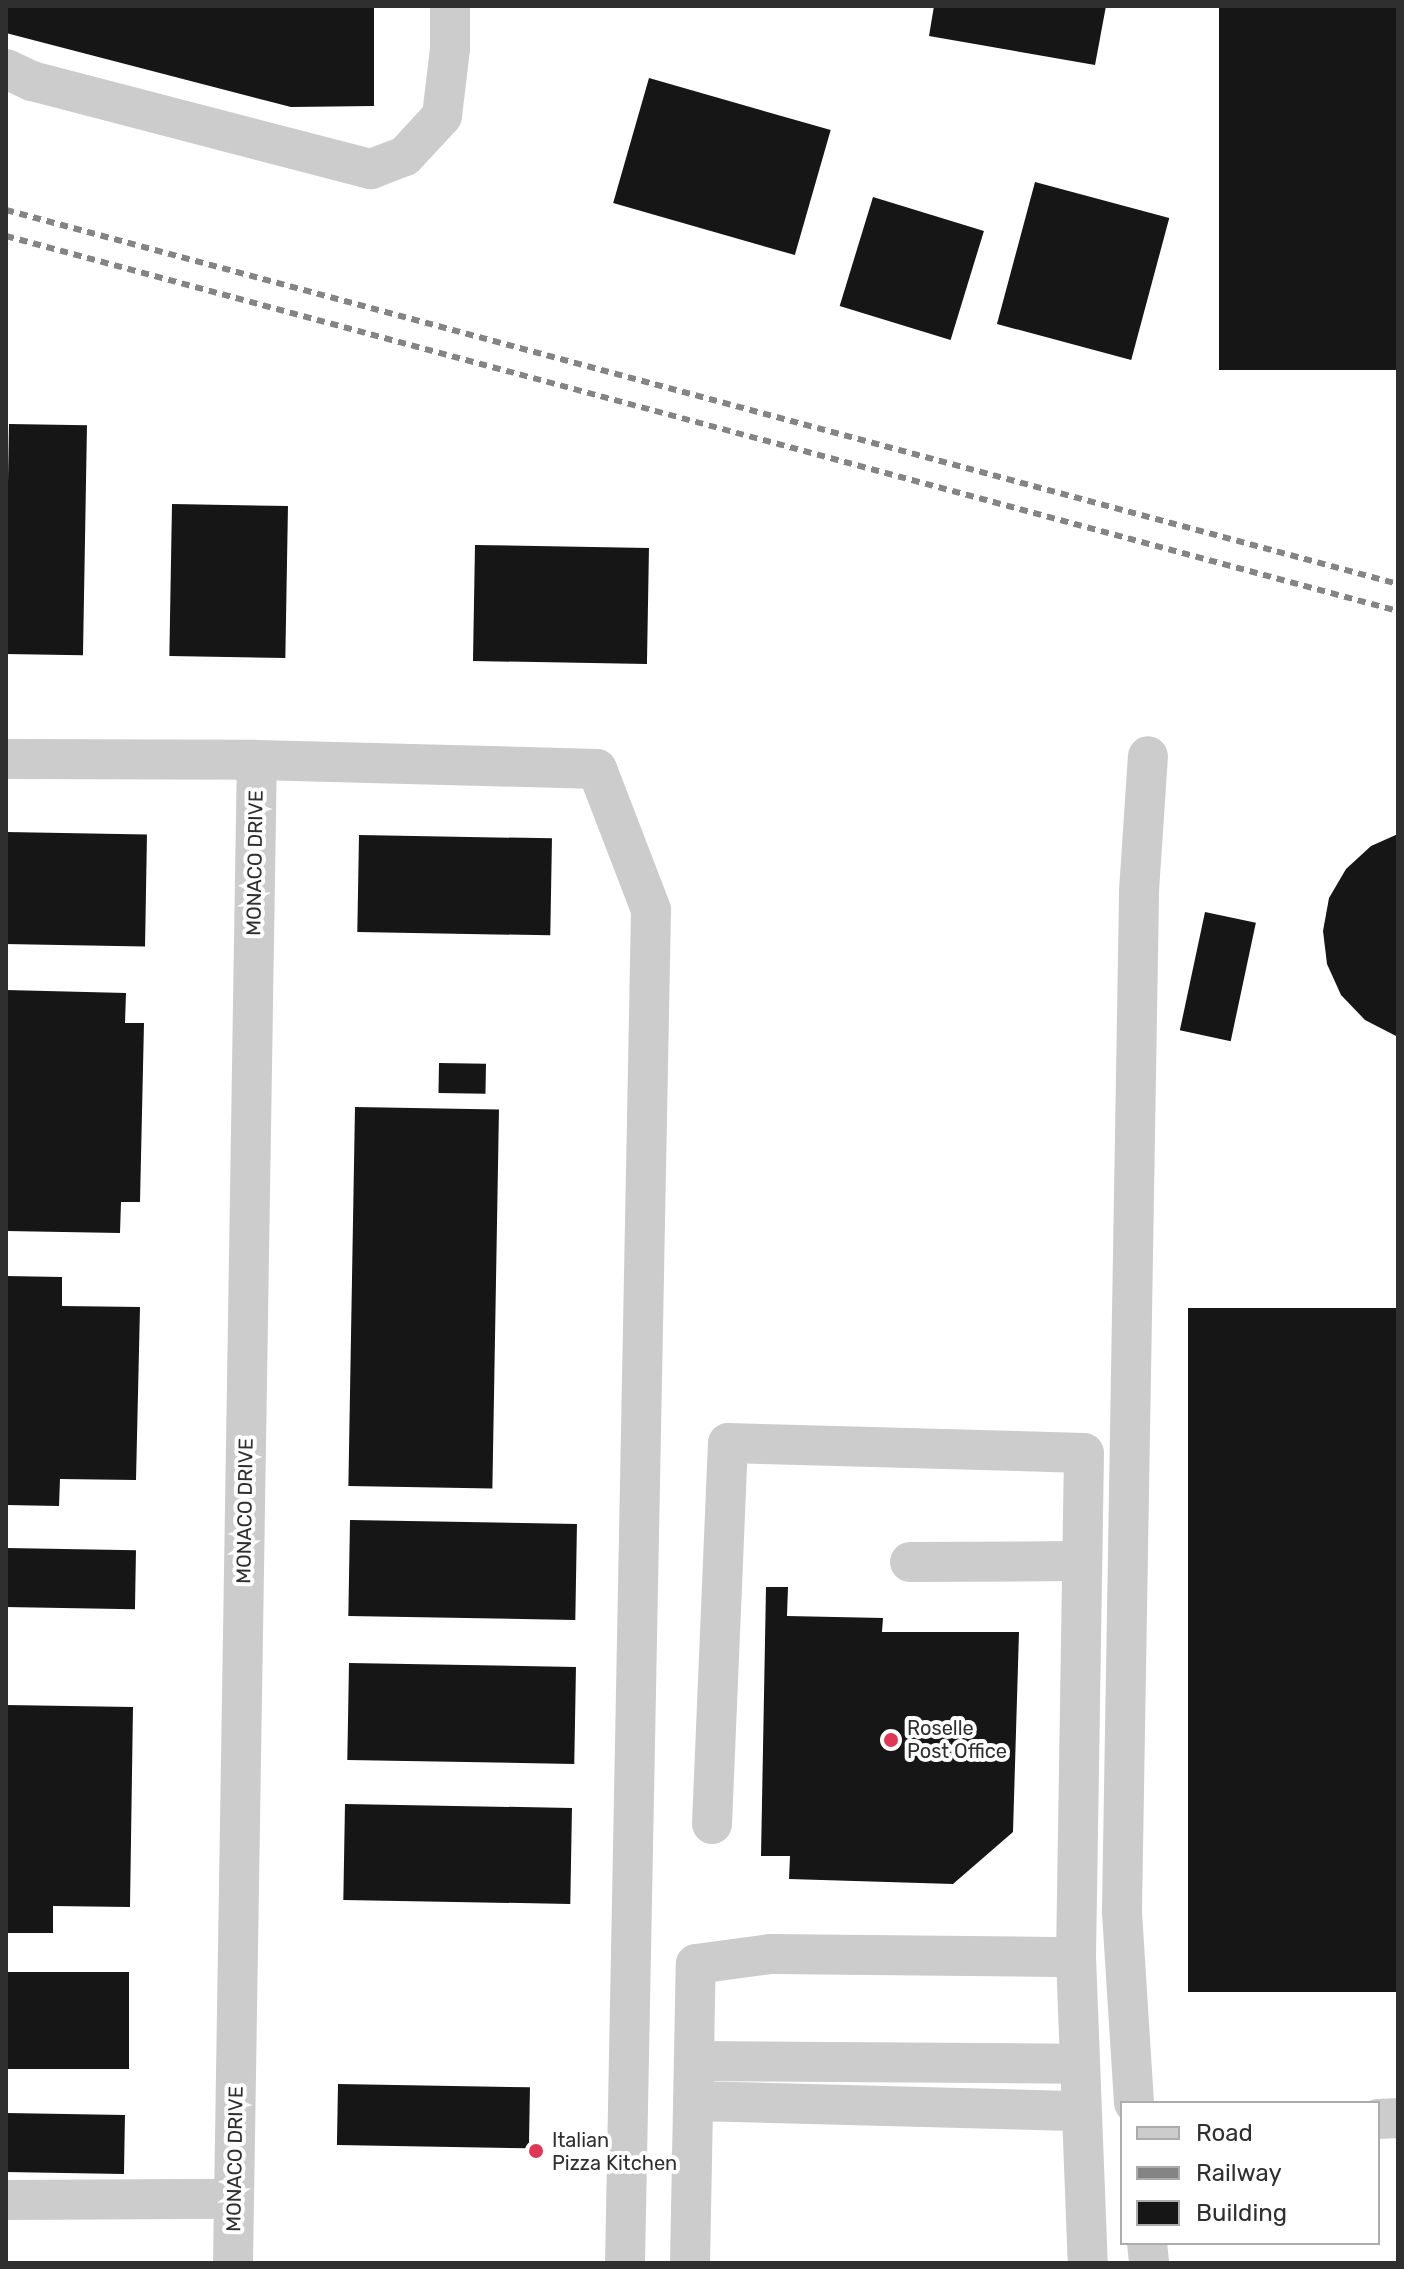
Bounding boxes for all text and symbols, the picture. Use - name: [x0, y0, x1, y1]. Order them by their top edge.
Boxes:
- street label: MONACO DRIVE: [242, 790, 268, 936]
- street label: MONACO DRIVE: [232, 1438, 258, 1584]
- place label: Roselle Post Office: [907, 1716, 1007, 1763]
- marker: Roselle Post Office: [882, 1731, 900, 1749]
- street label: MONACO DRIVE: [222, 2086, 248, 2232]
- legend: [1120, 2101, 1380, 2245]
- text: Road: [1196, 2119, 1253, 2147]
- place label: Italian Pizza Kitchen: [552, 2128, 677, 2175]
- marker: Italian Pizza Kitchen: [527, 2142, 545, 2160]
- text: Railway: [1196, 2159, 1282, 2187]
- text: Building: [1196, 2199, 1287, 2227]

